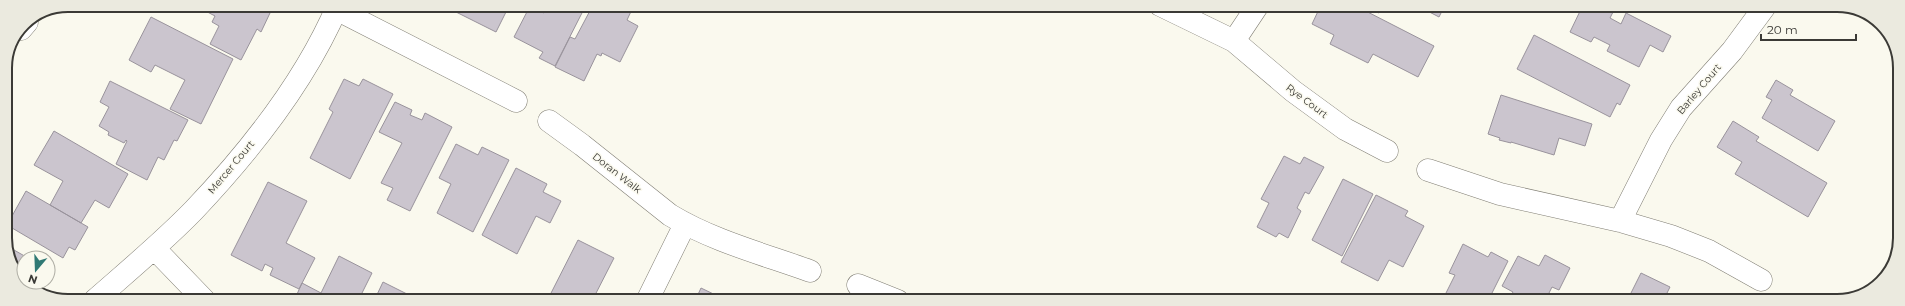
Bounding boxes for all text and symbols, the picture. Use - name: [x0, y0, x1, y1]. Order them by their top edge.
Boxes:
- scale bar: [1761, 16, 1856, 42]
- text: 20 m: [1767, 22, 1798, 37]
- street label: Barley Court: [1674, 61, 1724, 117]
- street label: Rye Court: [1283, 81, 1331, 121]
- street label: Mercer Court: [205, 138, 257, 196]
- street label: Doran Walk: [590, 150, 644, 196]
- north arrow: [16, 250, 56, 290]
- text: N: [26, 271, 39, 288]

